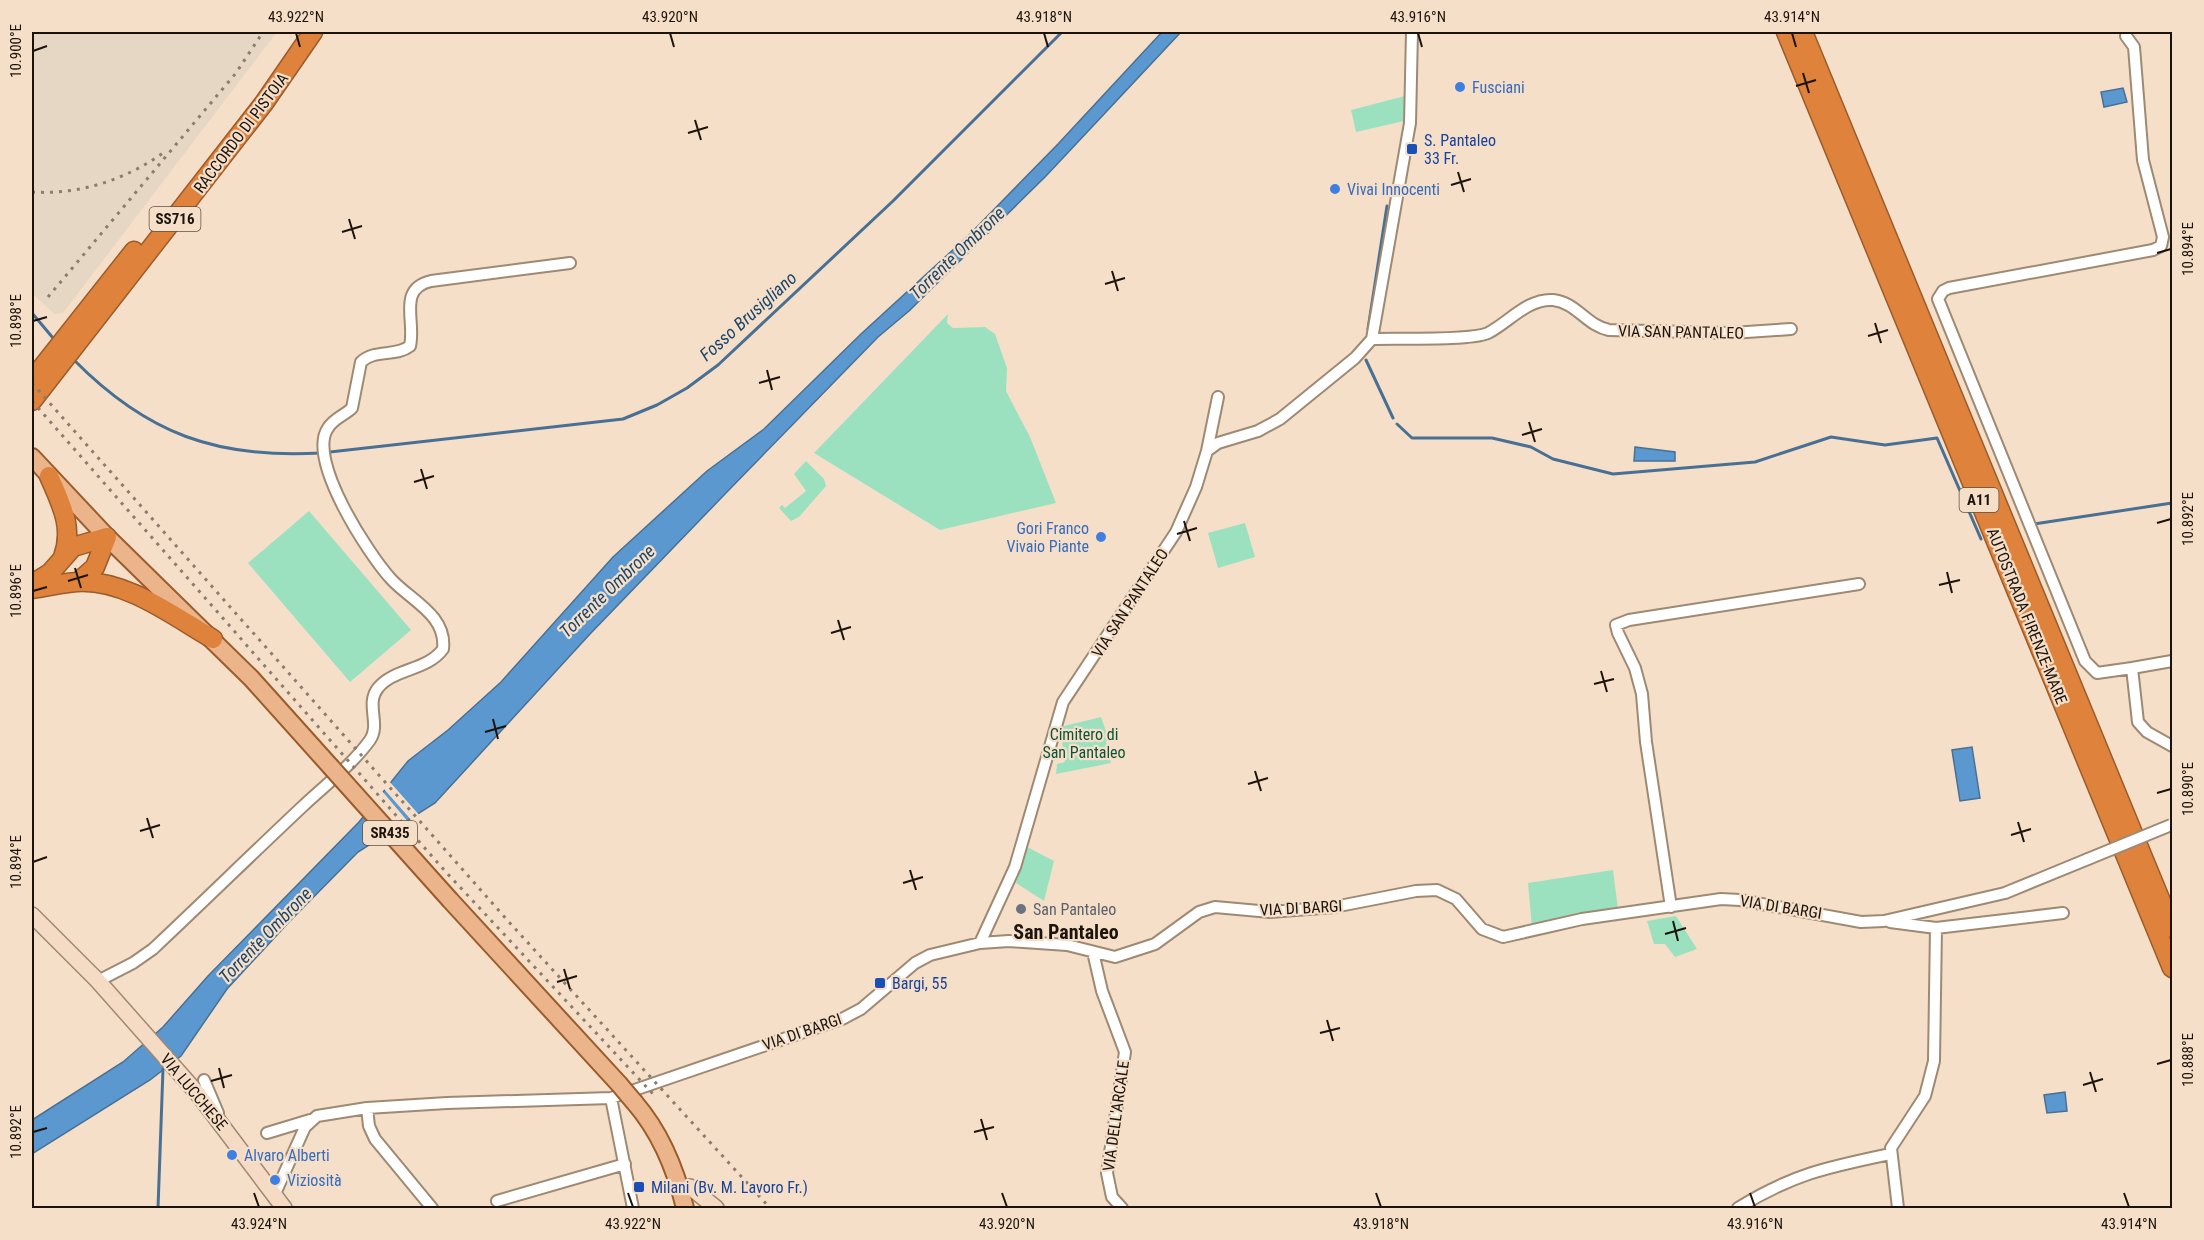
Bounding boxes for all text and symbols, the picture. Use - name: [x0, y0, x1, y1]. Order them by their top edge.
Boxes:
- text: 43.922°N: [268, 8, 324, 26]
- text: 43.920°N: [642, 8, 698, 26]
- text: 43.918°N: [1016, 8, 1072, 26]
- text: 43.916°N: [1390, 8, 1446, 26]
- text: 43.914°N: [1764, 8, 1820, 26]
- text: 10.900°E: [7, 24, 25, 78]
- street label: RACCORDO DI PISTOIA: [190, 69, 292, 197]
- place label: Fusciani: [1472, 78, 1525, 97]
- marker: Fusciani: [1453, 80, 1467, 94]
- place label: S. Pantaleo 33 Fr.: [1424, 131, 1496, 168]
- marker: S. Pantaleo 33 Fr.: [1405, 142, 1419, 156]
- place label: Vivai Innocenti: [1347, 180, 1440, 199]
- marker: Vivai Innocenti: [1328, 182, 1342, 196]
- water label: Torrente Ombrone: [905, 202, 1009, 304]
- road number: SS716: [150, 207, 201, 231]
- text: 10.894°E: [2179, 222, 2197, 276]
- water label: Fosso Brusigliano: [695, 267, 801, 365]
- text: 10.898°E: [7, 294, 25, 348]
- street label: VIA SAN PANTALEO: [1618, 321, 1744, 343]
- road number: A11: [1960, 488, 1998, 512]
- text: 10.892°E: [2179, 492, 2197, 546]
- place label: Gori Franco Vivaio Piante: [1006, 519, 1089, 556]
- street label: AUTOSTRADA FIRENZE-MARE: [1983, 525, 2071, 707]
- marker: Gori Franco Vivaio Piante: [1094, 530, 1108, 544]
- water label: Torrente Ombrone: [555, 540, 659, 642]
- street label: VIA SAN PANTALEO: [1088, 545, 1172, 661]
- text: 10.896°E: [7, 564, 25, 618]
- park label: Cimitero di San Pantaleo: [1042, 725, 1126, 762]
- text: 10.890°E: [2179, 762, 2197, 816]
- road number: SR435: [363, 821, 417, 845]
- text: 10.894°E: [7, 835, 25, 889]
- water label: Torrente Ombrone: [214, 883, 316, 987]
- street label: VIA DI BARGI: [1739, 891, 1823, 923]
- street label: VIA DI BARGI: [1259, 896, 1343, 920]
- place label: San Pantaleo: [1033, 900, 1116, 919]
- marker: San Pantaleo: [1014, 902, 1028, 916]
- district label: San Pantaleo: [1013, 920, 1119, 944]
- place label: Bargi, 55: [892, 974, 947, 993]
- marker: Bargi, 55: [873, 976, 887, 990]
- street label: VIA DI BARGI: [760, 1010, 844, 1054]
- text: 10.888°E: [2179, 1033, 2197, 1087]
- street label: VIA LUCCHESE: [156, 1050, 232, 1134]
- street label: VIA DELL'ARCALE: [1099, 1059, 1133, 1173]
- text: 10.892°E: [7, 1105, 25, 1159]
- place label: Alvaro Alberti: [244, 1146, 330, 1165]
- marker: Alvaro Alberti: [225, 1148, 239, 1162]
- place label: Viziosità: [287, 1171, 342, 1190]
- marker: Viziosità: [268, 1173, 282, 1187]
- place label: Milani (Bv. M. Lavoro Fr.): [651, 1178, 808, 1197]
- marker: Milani (Bv. M. Lavoro Fr.): [632, 1180, 646, 1194]
- text: 43.924°N: [231, 1215, 287, 1233]
- text: 43.922°N: [605, 1215, 661, 1233]
- text: 43.920°N: [979, 1215, 1035, 1233]
- text: 43.918°N: [1353, 1215, 1409, 1233]
- text: 43.916°N: [1727, 1215, 1783, 1233]
- text: 43.914°N: [2101, 1215, 2157, 1233]

